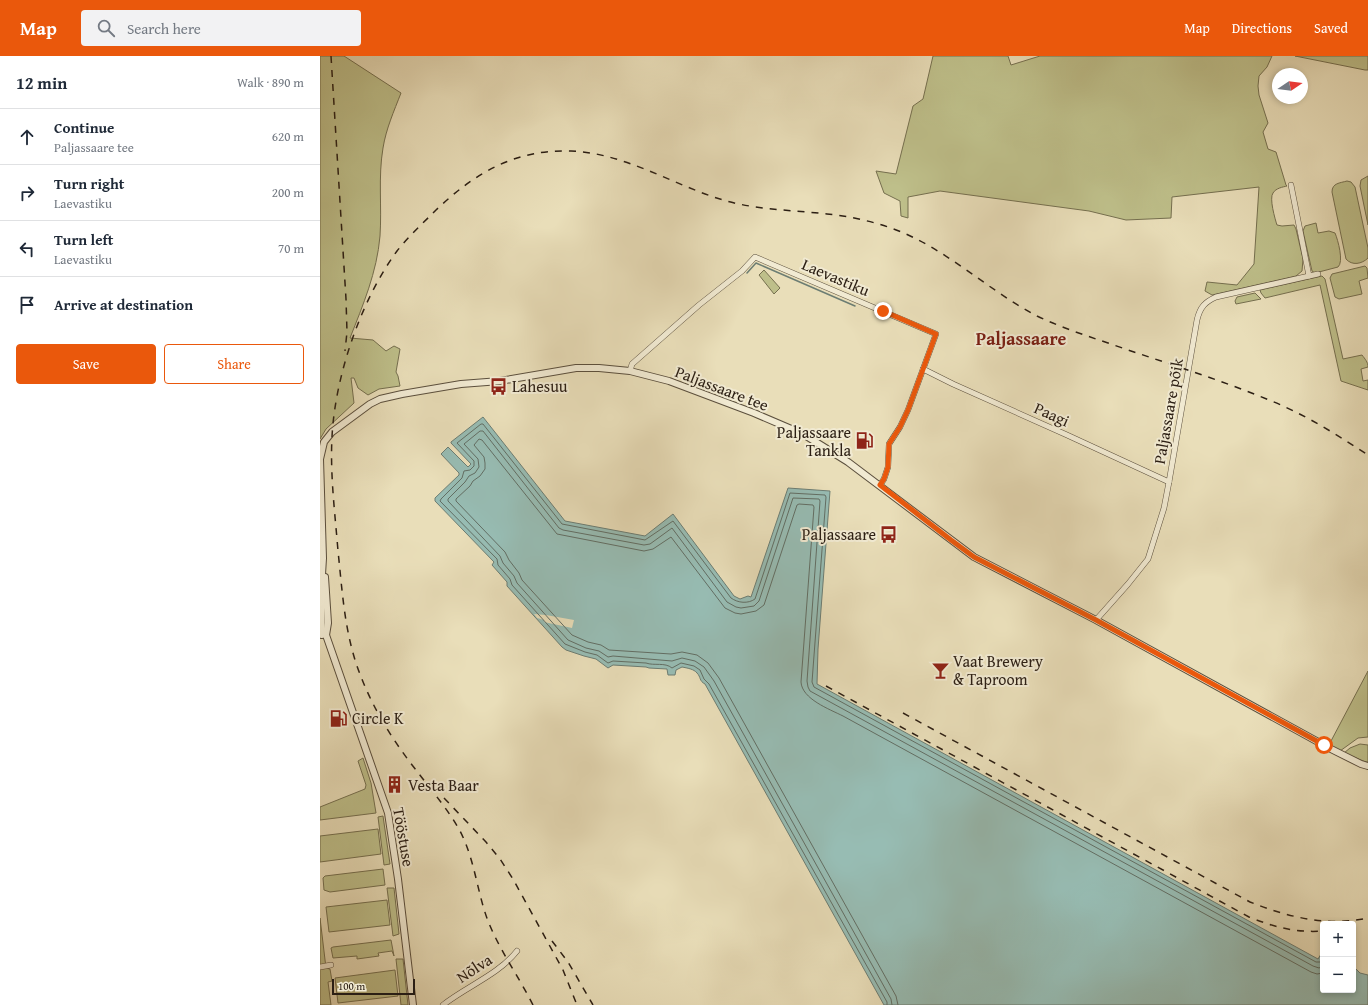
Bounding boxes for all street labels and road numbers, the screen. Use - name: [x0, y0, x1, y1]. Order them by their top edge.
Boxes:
- street label: Laevastiku: [798, 252, 874, 302]
- street label: Paljassaare põik: [1147, 355, 1189, 466]
- street label: Paljassaare tee: [672, 359, 772, 417]
- street label: Paagi: [1031, 396, 1074, 433]
- street label: Tööstuse: [387, 805, 421, 869]
- street label: Nõlva: [451, 947, 497, 989]

